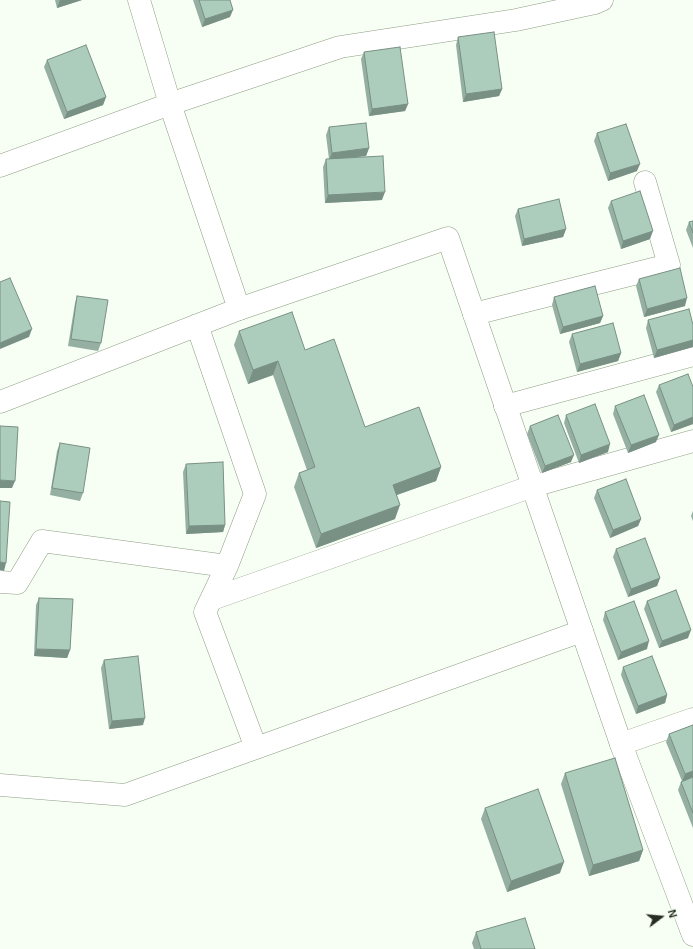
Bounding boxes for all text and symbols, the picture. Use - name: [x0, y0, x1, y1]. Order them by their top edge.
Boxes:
- north arrow: [641, 897, 681, 937]
- text: N: [666, 908, 679, 919]

